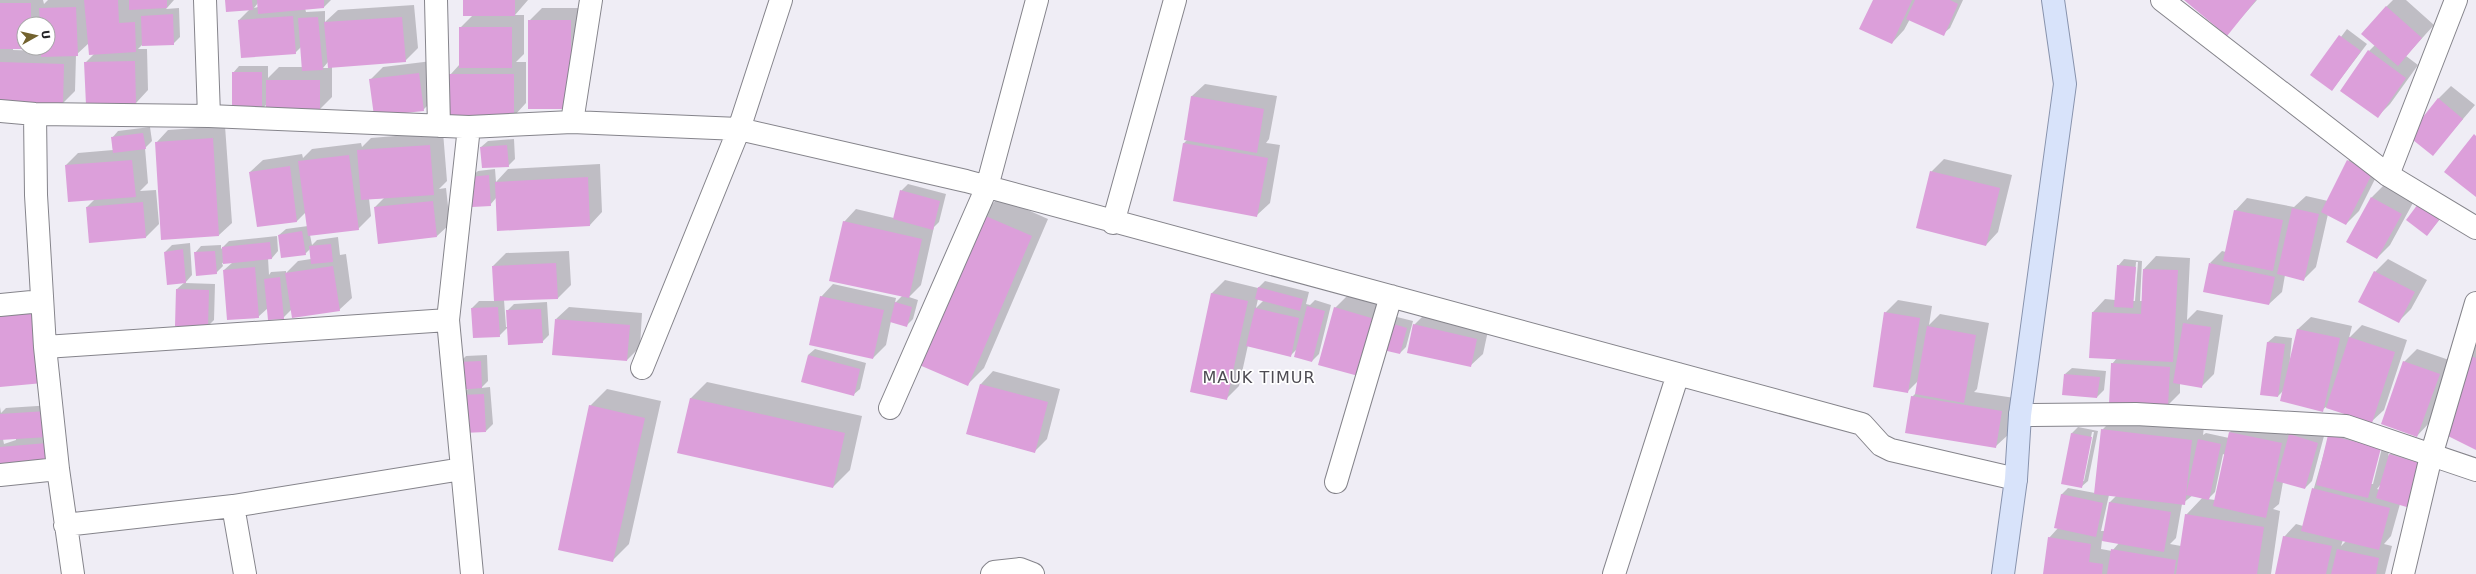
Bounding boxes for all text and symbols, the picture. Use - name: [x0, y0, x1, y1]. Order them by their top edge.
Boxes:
- north arrow: [16, 16, 56, 56]
- text: U: [38, 29, 52, 40]
- district label: MAUK TIMUR: [1202, 368, 1316, 387]

